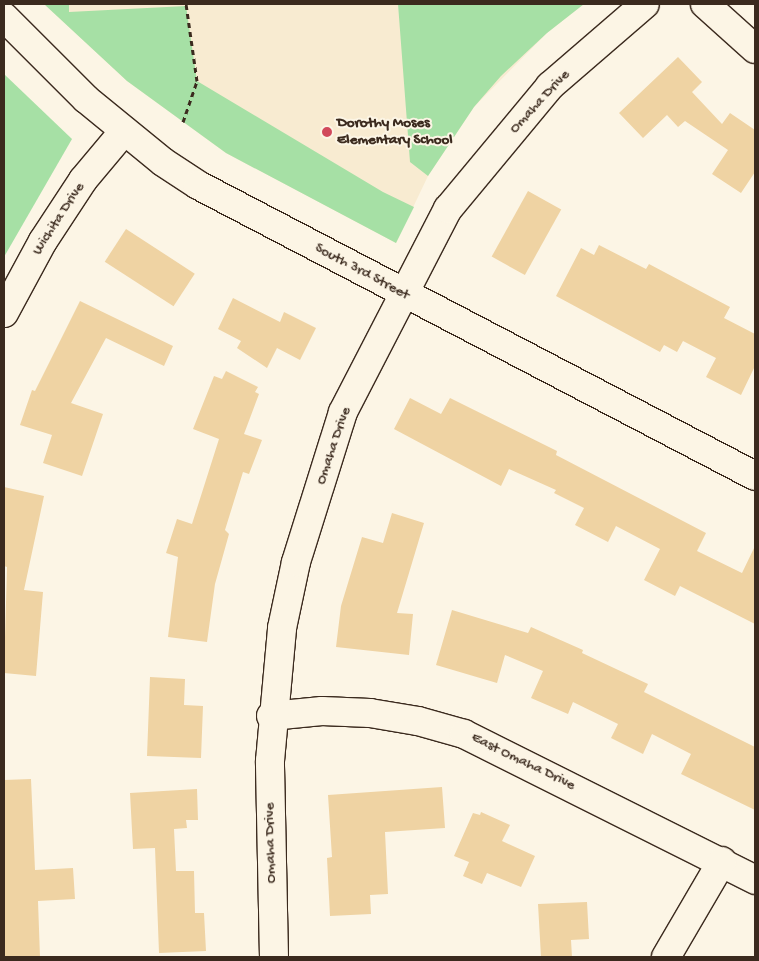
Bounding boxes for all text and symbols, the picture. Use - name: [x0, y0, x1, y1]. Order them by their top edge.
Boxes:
- street label: Omaha Drive: [506, 66, 574, 138]
- place label: Dorothy Moses Elementary School: [337, 114, 453, 149]
- marker: Dorothy Moses Elementary School: [321, 126, 333, 138]
- street label: Wichita Drive: [29, 179, 89, 259]
- street label: South 3rd Street: [311, 239, 413, 305]
- street label: Omaha Drive: [312, 405, 356, 487]
- street label: East Omaha Drive: [468, 729, 578, 795]
- street label: Omaha Drive: [261, 803, 281, 883]

